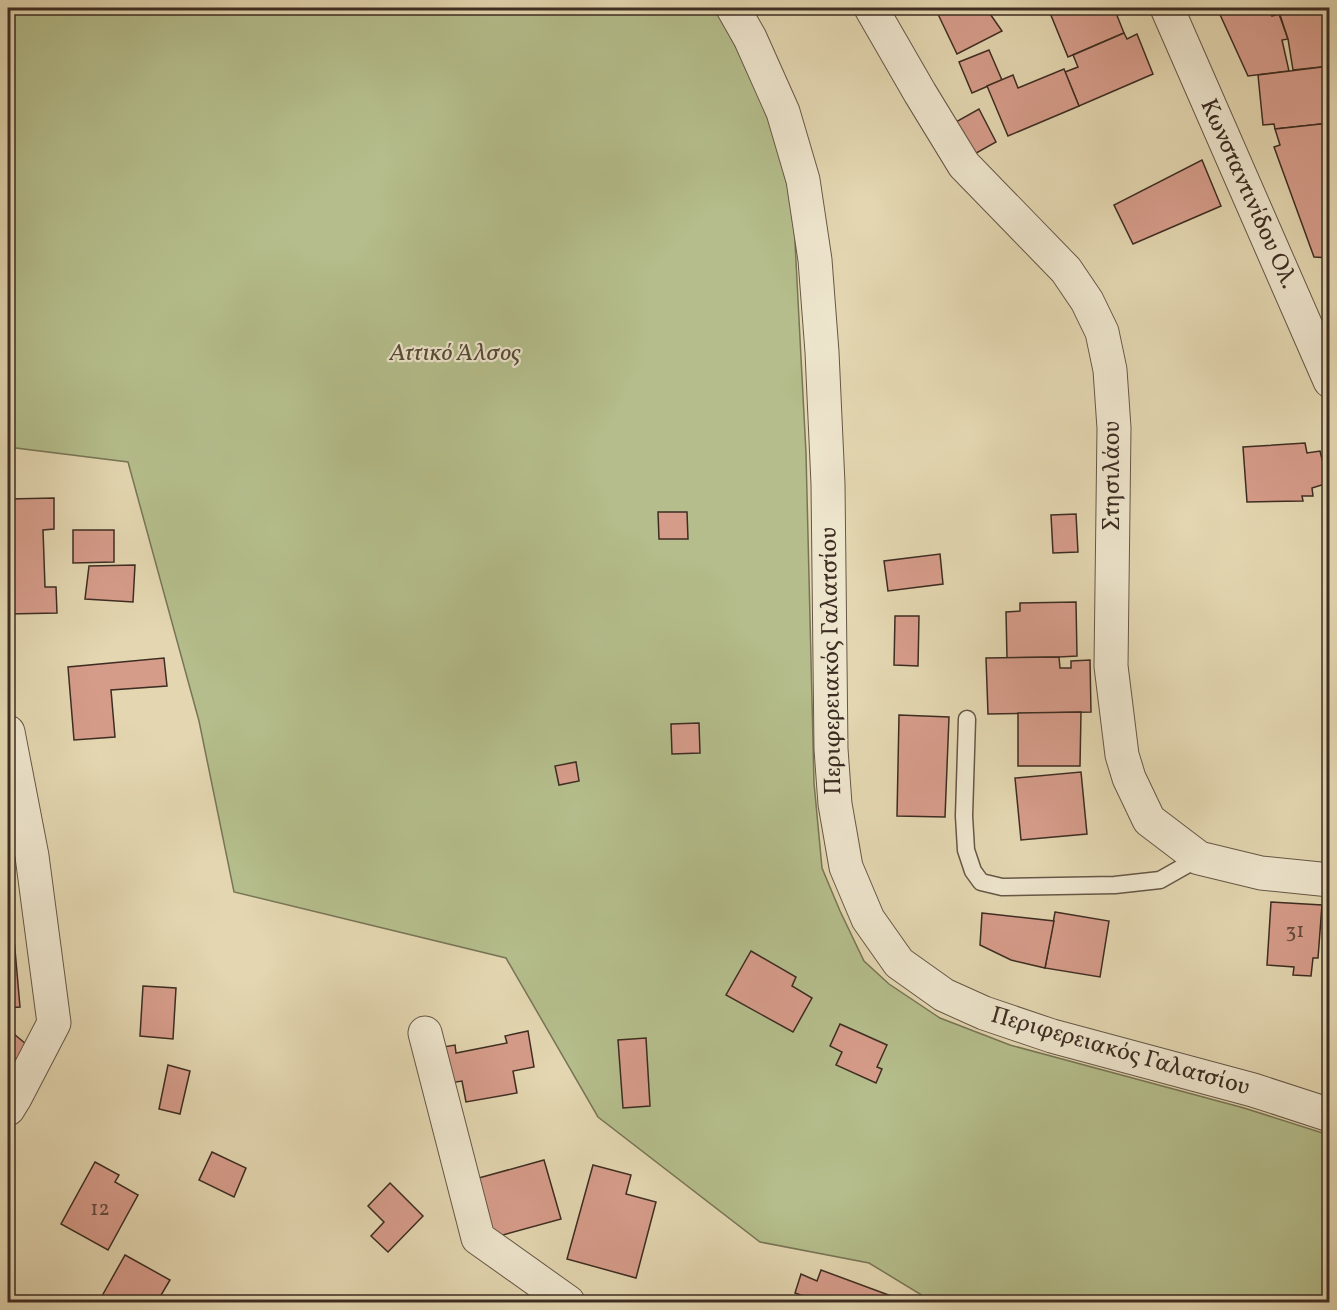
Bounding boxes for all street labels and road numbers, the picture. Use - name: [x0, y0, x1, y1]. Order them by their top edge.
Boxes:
- street label: Κωνσταντινίδου Ολ.: [1191, 94, 1305, 294]
- street label: Στησιλάου: [1096, 421, 1130, 531]
- street label: Περιφερειακός Γαλατσίου: [813, 527, 851, 795]
- street label: Περιφερειακός Γαλατσίου: [987, 999, 1253, 1105]

